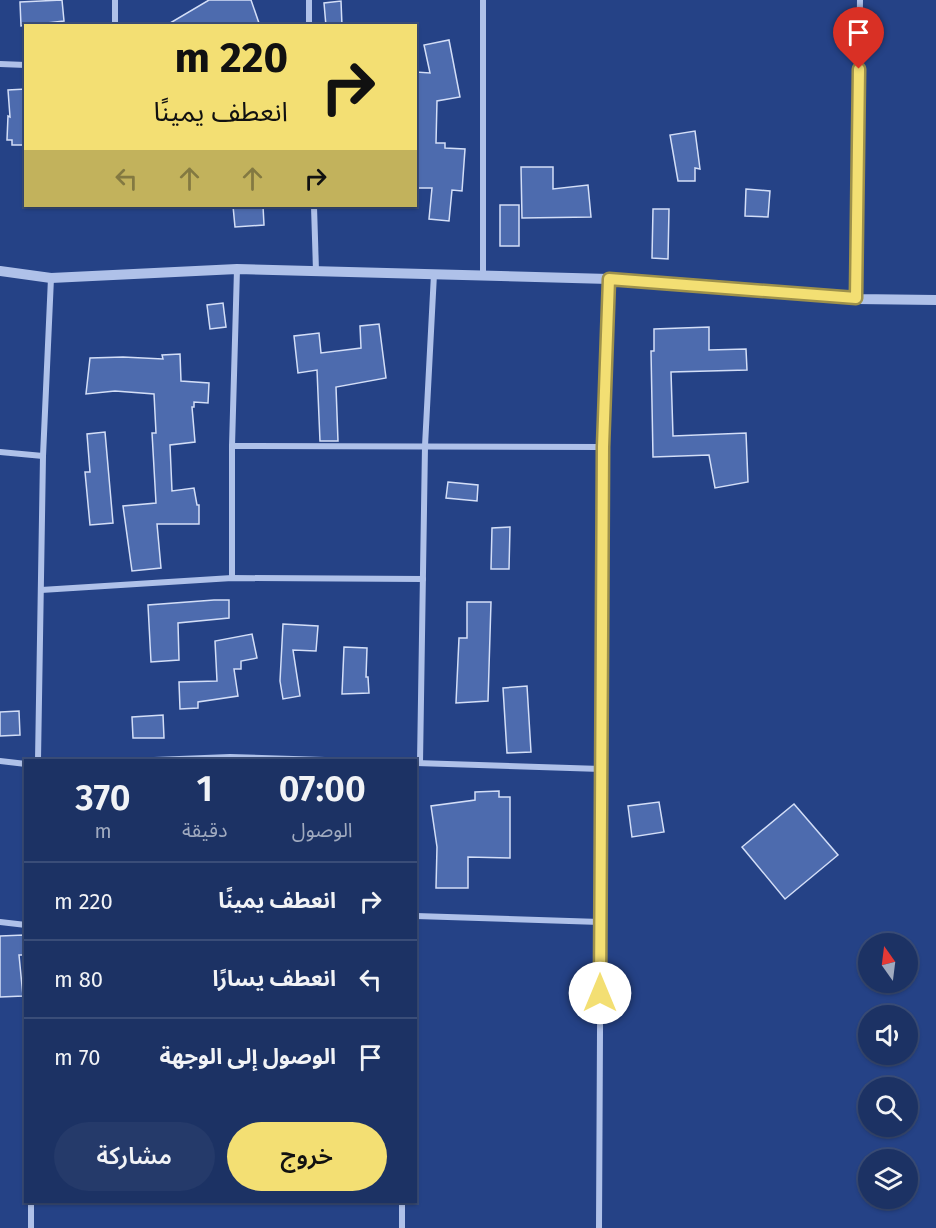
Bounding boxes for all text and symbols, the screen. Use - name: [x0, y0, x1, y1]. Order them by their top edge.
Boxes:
- pin: [833, 7, 884, 69]
- icon: arrive: [842, 16, 875, 49]
- text: 220 m: [175, 33, 288, 83]
- icon: right: [309, 48, 387, 126]
- text: انعطف يمينًا: [153, 96, 288, 128]
- icon: left: [110, 162, 143, 195]
- icon: ahead: [173, 162, 206, 195]
- icon: ahead: [236, 162, 269, 195]
- icon: right: [299, 162, 332, 195]
- text: 1: [196, 767, 213, 811]
- text: 07:00: [279, 767, 366, 811]
- text: 370: [75, 776, 131, 820]
- text: دقيقة: [182, 818, 227, 842]
- text: الوصول: [292, 818, 353, 842]
- text: m: [94, 819, 112, 843]
- icon: right: [354, 885, 387, 918]
- text: انعطف يمينًا: [218, 887, 336, 914]
- text: 220 m: [54, 888, 113, 915]
- north arrow: [858, 933, 918, 993]
- map controls: [858, 933, 918, 1209]
- position arrow: [568, 961, 632, 1025]
- icon: left: [354, 963, 387, 996]
- text: انعطف يسارًا: [213, 965, 336, 992]
- text: 80 m: [54, 966, 103, 993]
- button: sound: [858, 1005, 918, 1065]
- icon: arrive: [354, 1041, 387, 1074]
- text: الوصول إلى الوجهة: [159, 1043, 336, 1070]
- text: 70 m: [54, 1044, 100, 1071]
- button: search: [858, 1077, 918, 1137]
- button: مشاركة: [54, 1122, 215, 1191]
- button: خروج: [227, 1122, 387, 1191]
- button: layers: [858, 1149, 918, 1209]

